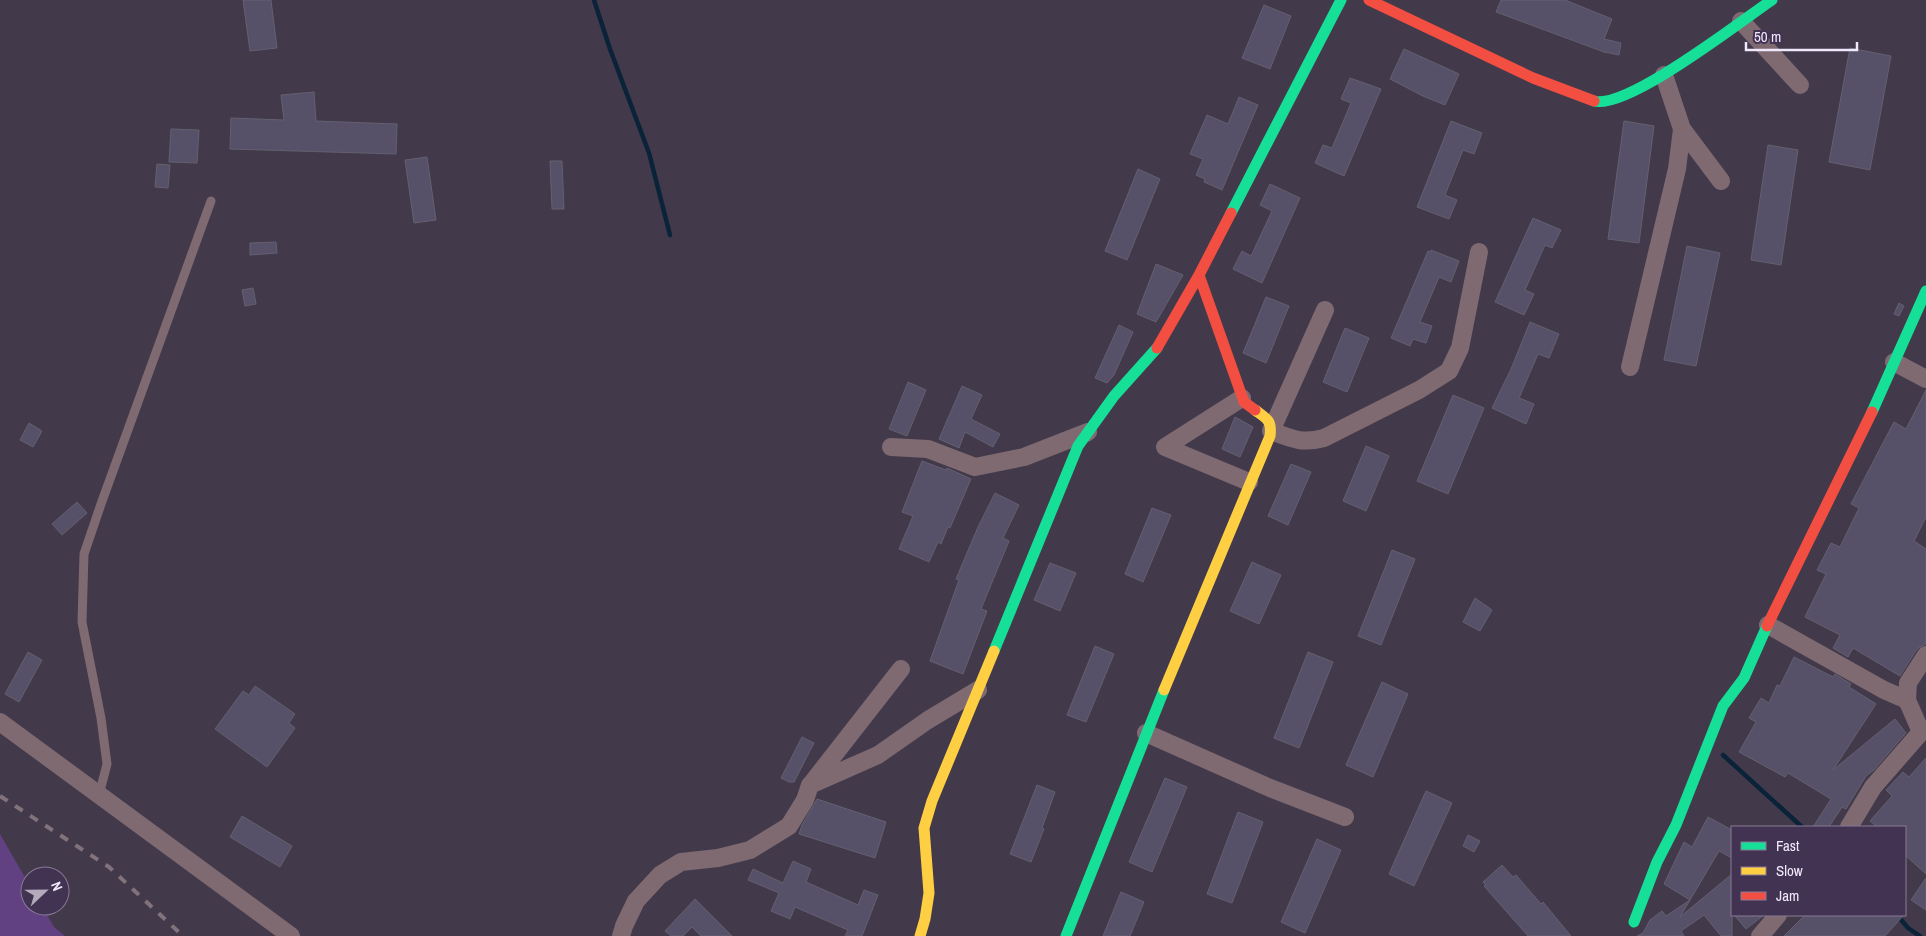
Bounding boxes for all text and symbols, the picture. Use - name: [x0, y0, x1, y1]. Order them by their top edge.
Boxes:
- scale bar: [1746, 20, 1857, 52]
- text: 50 m: [1754, 26, 1781, 47]
- legend: [1731, 826, 1906, 916]
- text: Fast: [1776, 835, 1800, 856]
- text: Slow: [1776, 860, 1803, 881]
- north arrow: [20, 866, 70, 916]
- text: N: [47, 879, 67, 893]
- text: Jam: [1776, 885, 1799, 906]

